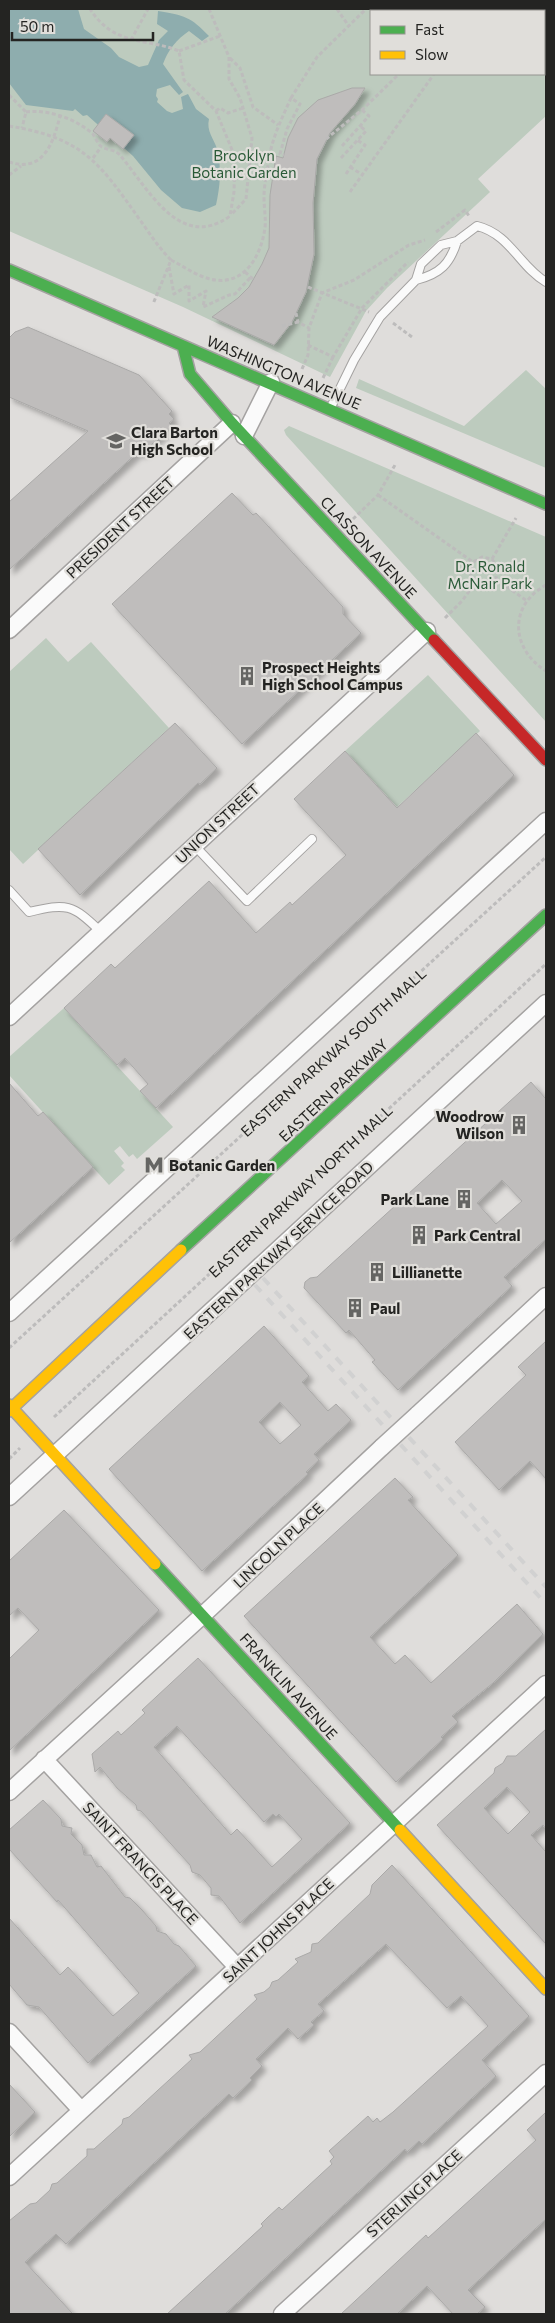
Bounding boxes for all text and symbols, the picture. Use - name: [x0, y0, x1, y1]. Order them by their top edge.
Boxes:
- scale bar: [12, 10, 154, 42]
- legend: [370, 10, 545, 75]
- text: 50 m: [20, 17, 54, 35]
- text: Fast: [415, 20, 444, 38]
- text: Slow: [415, 45, 448, 63]
- park label: Brooklyn Botanic Garden: [191, 146, 297, 181]
- street label: WASHINGTON AVENUE: [204, 331, 364, 413]
- place label: Clara Barton High School: [131, 423, 218, 458]
- school or university icon: Clara Barton High School: [105, 430, 127, 452]
- street label: PRESIDENT STREET: [62, 472, 178, 582]
- street label: CLASSON AVENUE: [317, 492, 421, 602]
- park label: Dr. Ronald McNair Park: [448, 557, 533, 592]
- place label: Prospect Heights High School Campus: [262, 658, 403, 693]
- building icon: Prospect Heights High School Campus: [236, 665, 258, 687]
- street label: UNION STREET: [171, 779, 263, 867]
- street label: EASTERN PARKWAY SOUTH MALL: [237, 964, 429, 1140]
- street label: EASTERN PARKWAY: [275, 1035, 391, 1145]
- street label: EASTERN PARKWAY NORTH MALL: [204, 1101, 396, 1281]
- place label: Woodrow Wilson: [436, 1107, 505, 1142]
- building icon: Woodrow Wilson: [508, 1114, 530, 1136]
- metro station icon: Botanic Garden: [143, 1154, 165, 1176]
- place label: Botanic Garden: [169, 1156, 275, 1174]
- street label: EASTERN PARKWAY SERVICE ROAD: [179, 1157, 377, 1343]
- building icon: Park Lane: [453, 1188, 475, 1210]
- place label: Park Lane: [381, 1190, 449, 1208]
- building icon: Park Central: [408, 1224, 430, 1246]
- place label: Park Central: [434, 1226, 521, 1244]
- building icon: Lillianette: [366, 1261, 388, 1283]
- place label: Lillianette: [392, 1263, 462, 1281]
- building icon: Paul: [344, 1297, 366, 1319]
- place label: Paul: [370, 1299, 400, 1317]
- street label: LINCOLN PLACE: [229, 1499, 327, 1591]
- street label: FRANKLIN AVENUE: [236, 1629, 342, 1743]
- street label: SAINT FRANCIS PLACE: [80, 1798, 202, 1928]
- street label: SAINT JOHNS PLACE: [219, 1874, 337, 1986]
- street label: STERLING PLACE: [363, 2145, 465, 2241]

